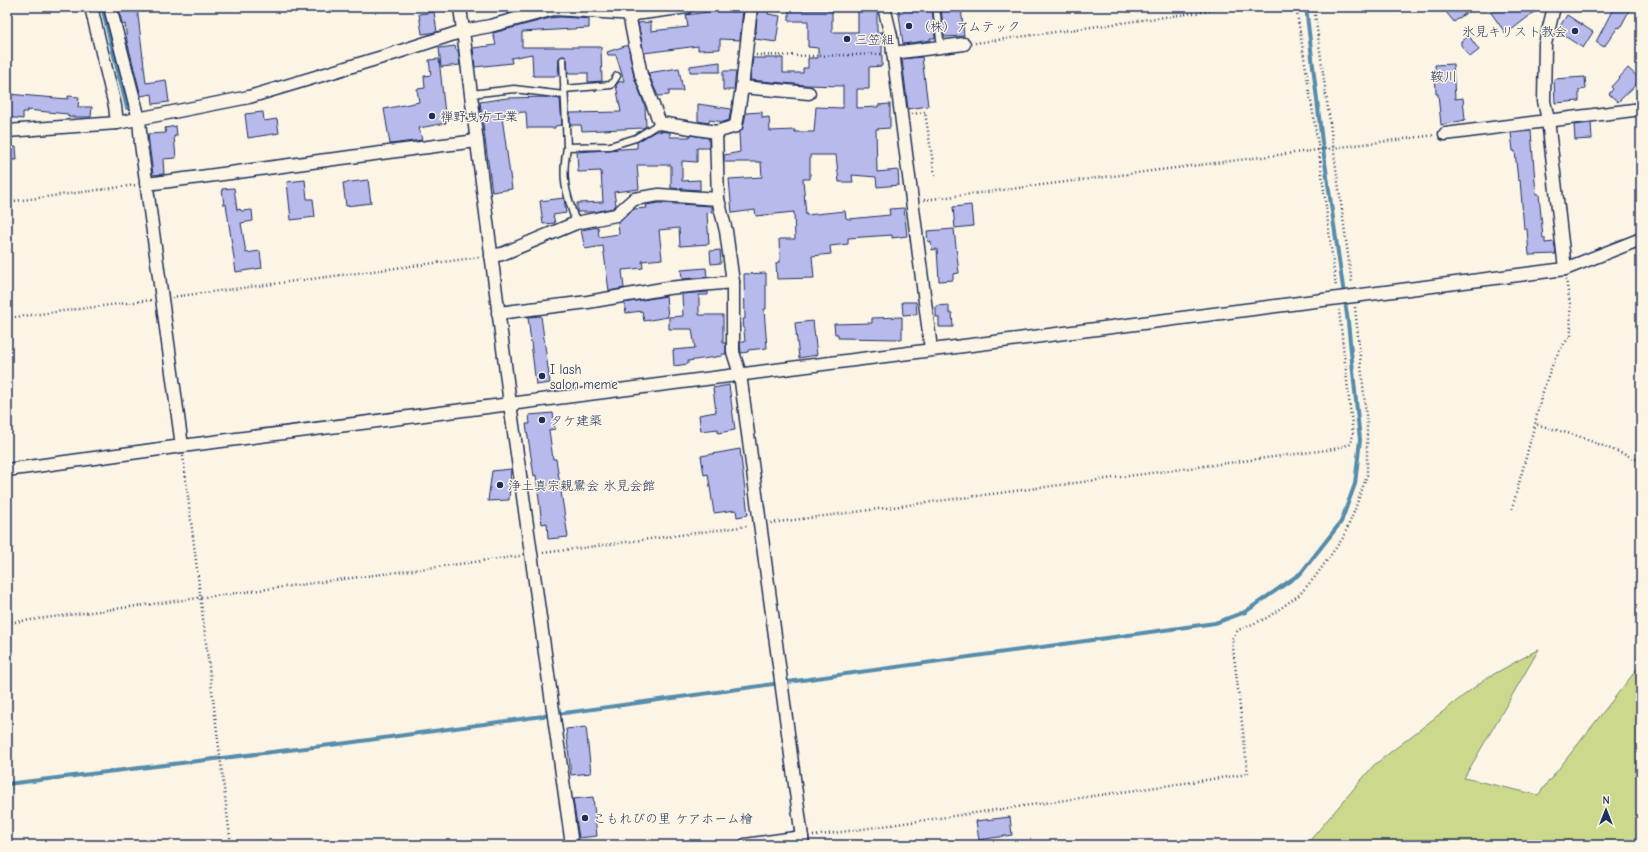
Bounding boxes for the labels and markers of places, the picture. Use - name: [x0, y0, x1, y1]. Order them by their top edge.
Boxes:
- place label: （株）アムテック: [917, 19, 1020, 34]
- marker: （株）アムテック: [904, 21, 914, 31]
- place label: 氷見キリスト教会: [1462, 24, 1567, 39]
- marker: 氷見キリスト教会: [1570, 26, 1580, 36]
- place label: 三笠組: [855, 32, 894, 47]
- marker: 三笠組: [842, 34, 852, 44]
- place label: 禅野曳方工業: [440, 109, 518, 124]
- marker: 禅野曳方工業: [427, 111, 437, 121]
- place label: I lash salon meme: [550, 362, 618, 392]
- marker: I lash salon meme: [537, 371, 547, 381]
- place label: タケ建築: [550, 413, 602, 428]
- marker: タケ建築: [537, 415, 547, 425]
- place label: 浄土真宗親鸞会 氷見会館: [508, 478, 655, 493]
- marker: 浄土真宗親鸞会 氷見会館: [495, 480, 505, 490]
- place label: こもれびの里 ケアホーム檜: [593, 811, 753, 826]
- marker: こもれびの里 ケアホーム檜: [580, 813, 590, 823]

